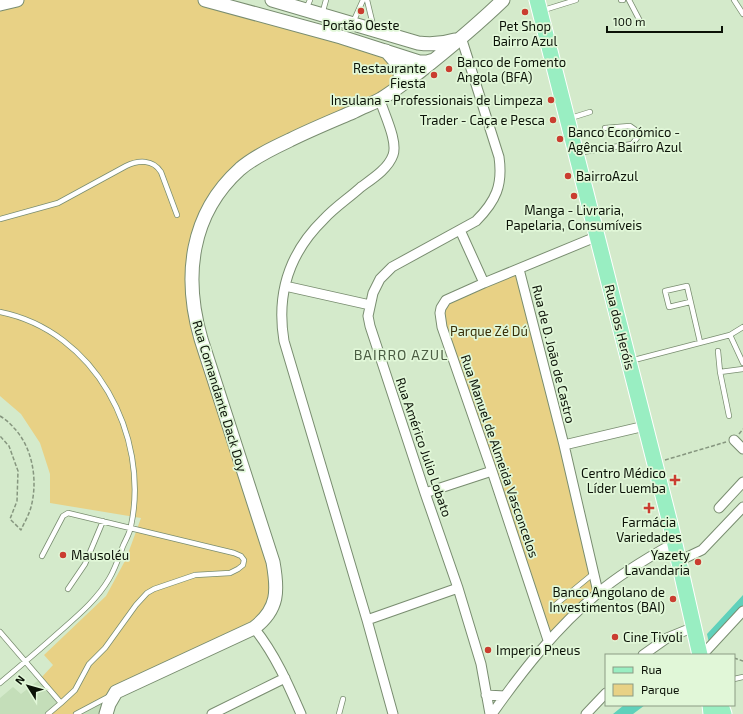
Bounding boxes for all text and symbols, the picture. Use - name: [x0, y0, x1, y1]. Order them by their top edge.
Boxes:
- marker: Portão Oeste: [356, 6, 366, 16]
- marker: Pet Shop Bairro Azul: [520, 7, 530, 17]
- scale bar: [607, 8, 722, 34]
- text: 100 m: [613, 14, 645, 28]
- place label: Portão Oeste: [323, 17, 399, 33]
- place label: Pet Shop Bairro Azul: [493, 18, 557, 49]
- place label: Banco de Fomento Angola (BFA): [457, 54, 566, 85]
- place label: Restaurante Fiesta: [353, 60, 426, 91]
- marker: Banco de Fomento Angola (BFA): [444, 64, 454, 74]
- marker: Restaurante Fiesta: [429, 70, 439, 80]
- place label: Insulana - Professionais de Limpeza: [331, 92, 543, 108]
- marker: Insulana - Professionais de Limpeza: [546, 95, 556, 105]
- place label: Trader - Caça e Pesca: [420, 112, 545, 129]
- marker: Trader - Caça e Pesca: [548, 115, 558, 125]
- place label: Banco Económico - Agência Bairro Azul: [568, 124, 682, 155]
- marker: Banco Económico - Agência Bairro Azul: [555, 134, 565, 144]
- place label: BairroAzul: [576, 168, 638, 184]
- marker: BairroAzul: [563, 171, 573, 181]
- marker: Manga - Livraria, Papelaria, Consumíveis: [569, 191, 579, 201]
- place label: Manga - Livraria, Papelaria, Consumíveis: [506, 202, 642, 233]
- street label: Rua dos Heróis: [602, 282, 638, 372]
- street label: Rua de D. João de Castro: [529, 283, 579, 425]
- street label: Rua Comandante Dack Doy: [189, 318, 251, 474]
- park label: Parque Zé Dú: [450, 323, 528, 339]
- district label: BAIRRO AZUL: [354, 346, 448, 363]
- street label: Rua Manuel de Almeida Vasconcelos: [458, 352, 542, 560]
- street label: Rua Américo Julio Lobato: [393, 375, 455, 519]
- place label: Centro Médico Líder Luemba: [581, 465, 666, 496]
- marker: Centro Médico Líder Luemba: [669, 474, 681, 486]
- marker: Farmácia Variedades: [644, 503, 654, 513]
- place label: Farmácia Variedades: [616, 514, 682, 545]
- place label: Mausoléu: [71, 547, 129, 563]
- place label: Yazety Lavandaria: [625, 547, 690, 578]
- marker: Mausoléu: [58, 550, 68, 560]
- marker: Yazety Lavandaria: [693, 557, 703, 567]
- place label: Banco Angolano de Investimentos (BAI): [549, 584, 665, 615]
- marker: Banco Angolano de Investimentos (BAI): [668, 594, 678, 604]
- place label: Cine Tivoli: [623, 629, 683, 645]
- marker: Cine Tivoli: [610, 632, 620, 642]
- place label: Imperio Pneus: [496, 642, 580, 658]
- marker: Imperio Pneus: [483, 645, 493, 655]
- legend: [605, 654, 735, 706]
- text: Rua: [641, 662, 662, 676]
- north arrow: [8, 666, 48, 706]
- text: N: [12, 673, 27, 687]
- text: Parque: [641, 682, 679, 696]

